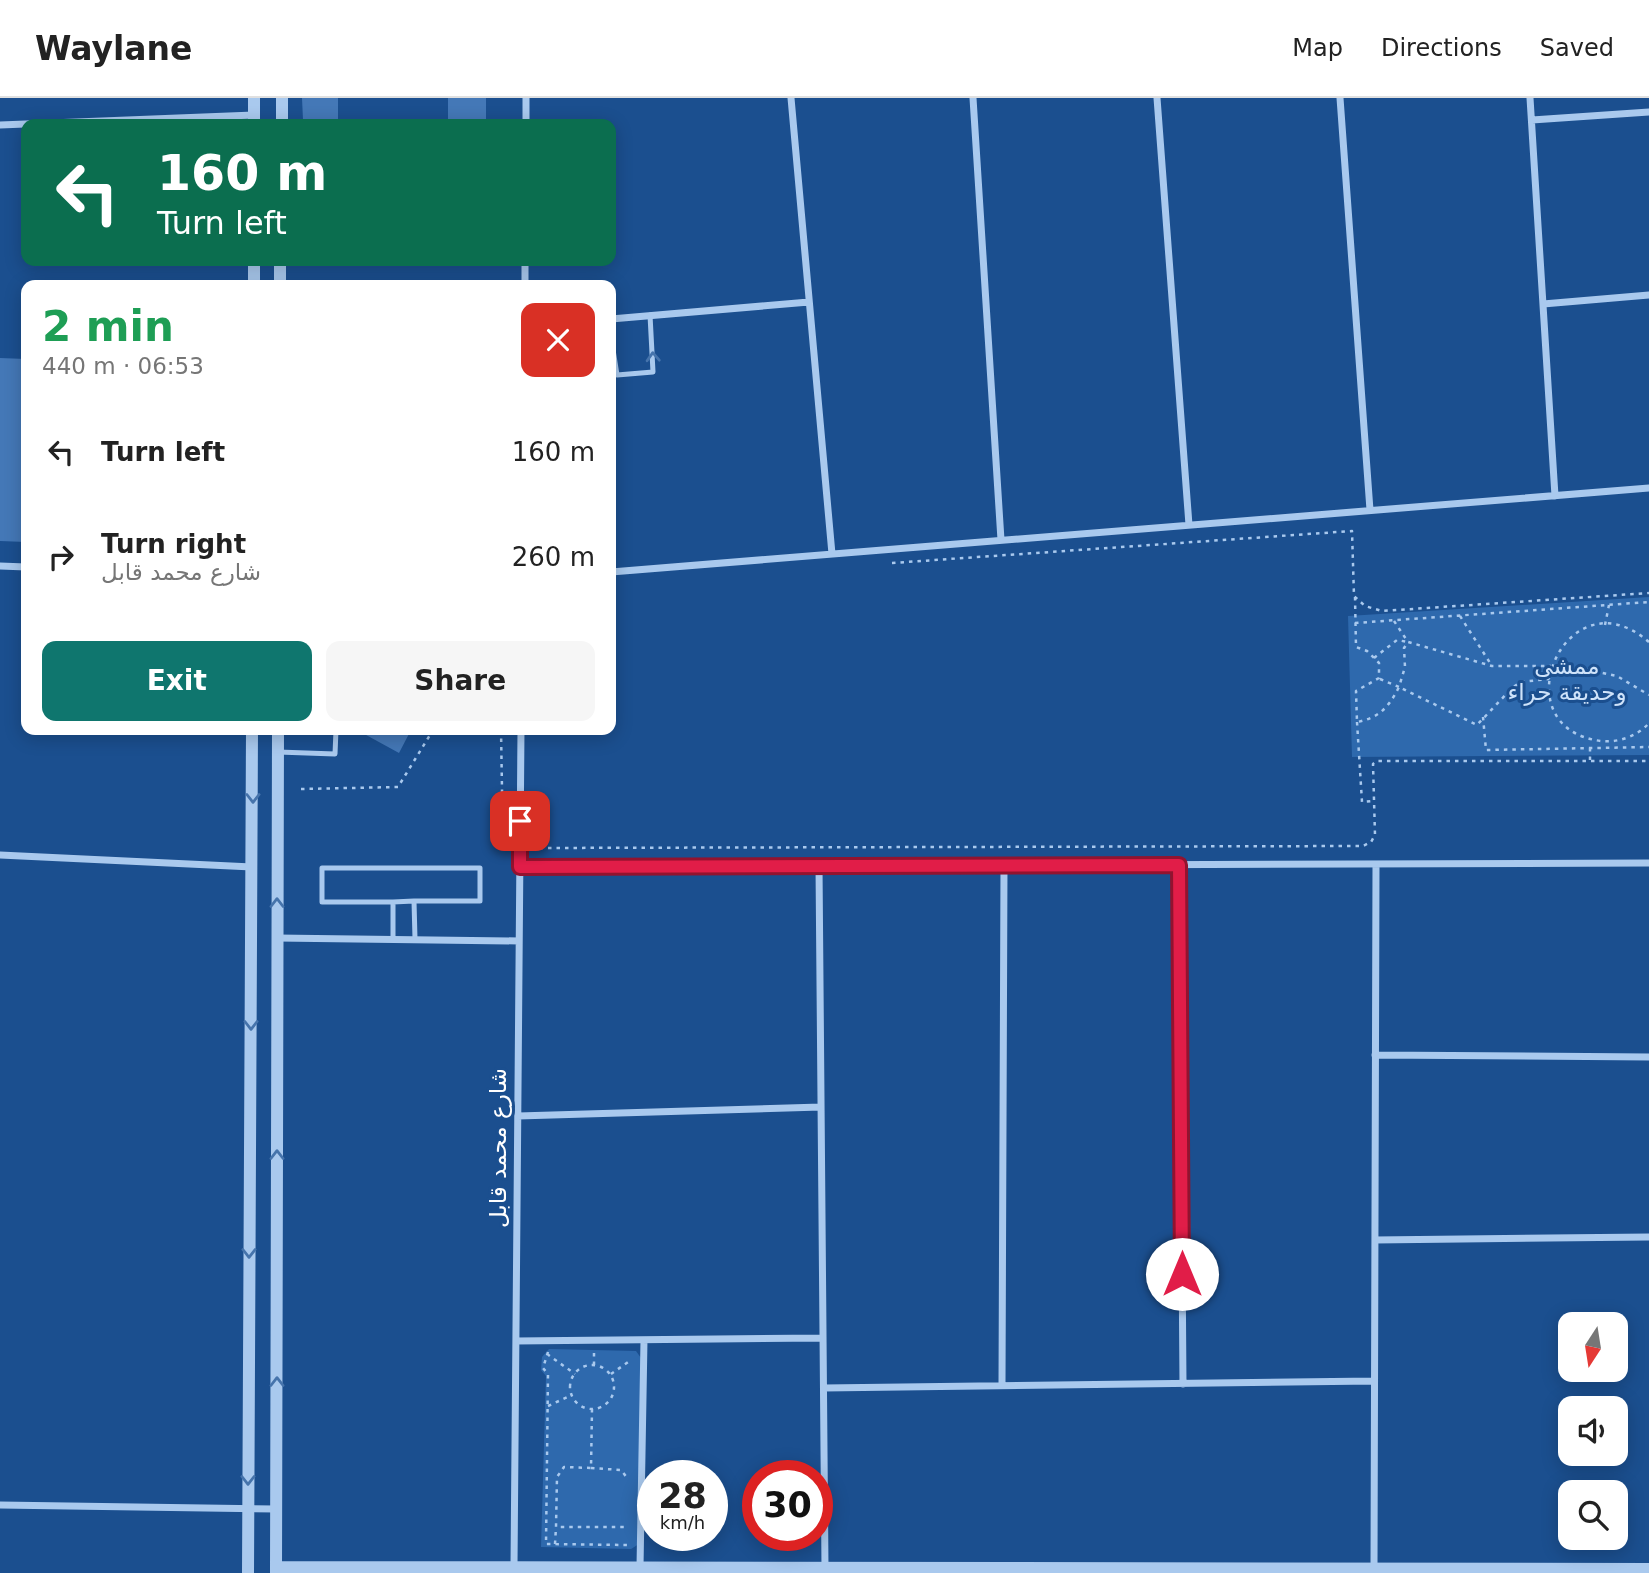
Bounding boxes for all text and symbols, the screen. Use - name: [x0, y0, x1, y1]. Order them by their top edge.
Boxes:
- text: Waylane: [35, 29, 192, 68]
- text: Map: [1292, 34, 1343, 62]
- text: Directions: [1381, 34, 1502, 62]
- text: Saved: [1540, 34, 1614, 62]
- text: 160 m: [157, 145, 327, 202]
- icon: left: [42, 147, 133, 238]
- text: Turn left: [157, 204, 287, 242]
- text: 2 min: [42, 302, 174, 351]
- button: close: [521, 303, 595, 377]
- one-way arrow: [646, 351, 661, 362]
- text: 440 m · 06:53: [42, 353, 204, 379]
- icon: left: [42, 433, 80, 471]
- text: Turn left: [101, 437, 225, 467]
- text: 160 m: [512, 437, 595, 467]
- text: Turn right: [101, 529, 246, 559]
- icon: right: [42, 538, 80, 576]
- text: 260 m: [512, 542, 595, 572]
- text: شارع محمد قابل: [101, 559, 261, 585]
- button: Exit: [42, 641, 312, 721]
- button: Share: [326, 641, 595, 721]
- park label: ممشى وحديقة حراء: [1507, 653, 1627, 706]
- pin: [490, 791, 550, 851]
- one-way arrow: [245, 793, 261, 804]
- icon: arrive: [501, 802, 539, 840]
- one-way arrow: [269, 897, 285, 908]
- one-way arrow: [243, 1021, 259, 1031]
- street label: شارع محمد قابل: [485, 1068, 512, 1228]
- one-way arrow: [269, 1149, 285, 1160]
- position arrow: [1145, 1237, 1219, 1311]
- one-way arrow: [242, 1248, 257, 1259]
- north arrow: [1558, 1312, 1628, 1382]
- map controls: [1558, 1312, 1628, 1550]
- one-way arrow: [269, 1377, 285, 1387]
- button: sound: [1558, 1396, 1628, 1466]
- speed limit sign: 30: [742, 1460, 833, 1551]
- one-way arrow: [240, 1476, 256, 1486]
- text: 28: [658, 1476, 707, 1516]
- button: search: [1558, 1480, 1628, 1550]
- text: km/h: [660, 1512, 705, 1533]

